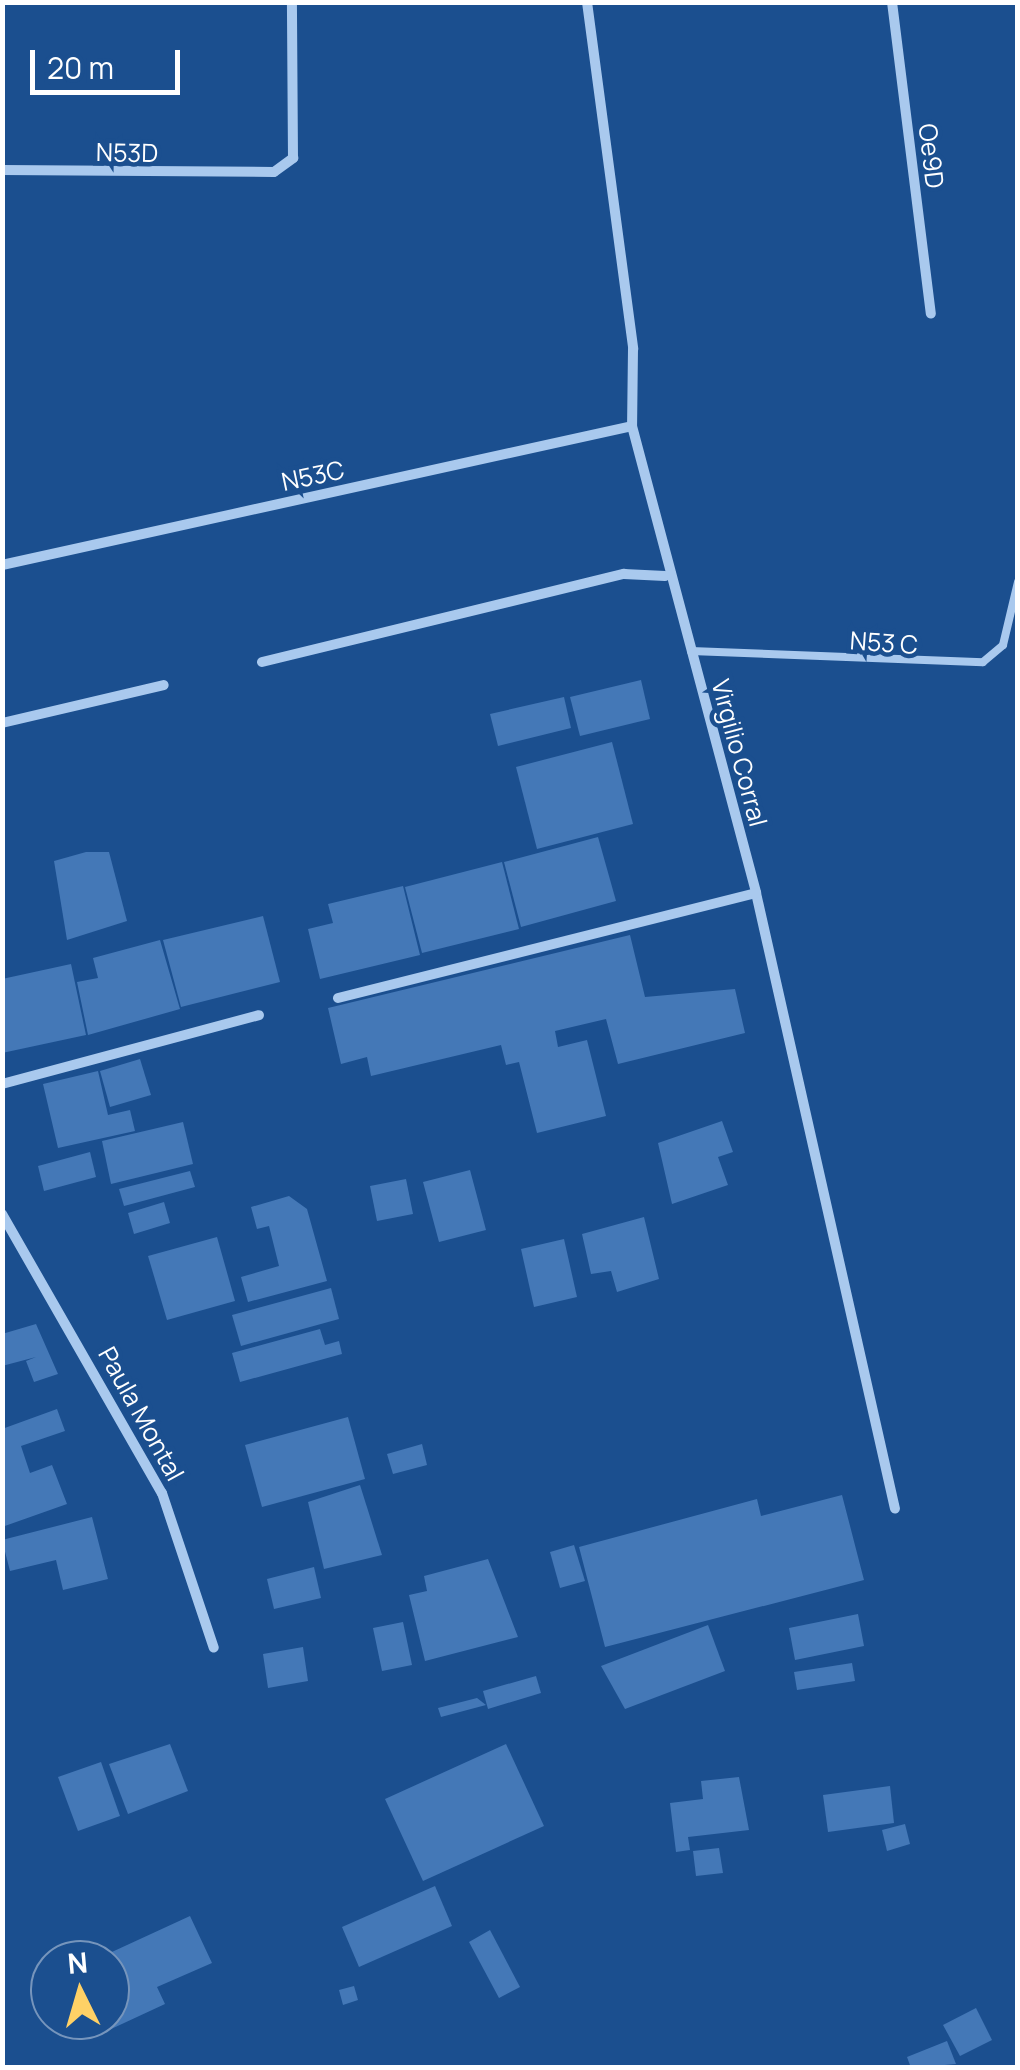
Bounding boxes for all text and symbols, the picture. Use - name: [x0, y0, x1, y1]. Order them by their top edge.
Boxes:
- scale bar: [35, 30, 185, 92]
- text: 20 m: [47, 47, 114, 88]
- street label: Oe9D: [912, 122, 950, 190]
- street label: N53D: [96, 137, 158, 169]
- street label: N53C: [279, 455, 347, 497]
- street label: N53 C: [849, 626, 919, 660]
- street label: Virgilio Corral: [705, 676, 773, 830]
- street label: Paula Montal: [92, 1342, 190, 1486]
- north arrow: [30, 1940, 130, 2040]
- text: N: [66, 1942, 89, 1982]

